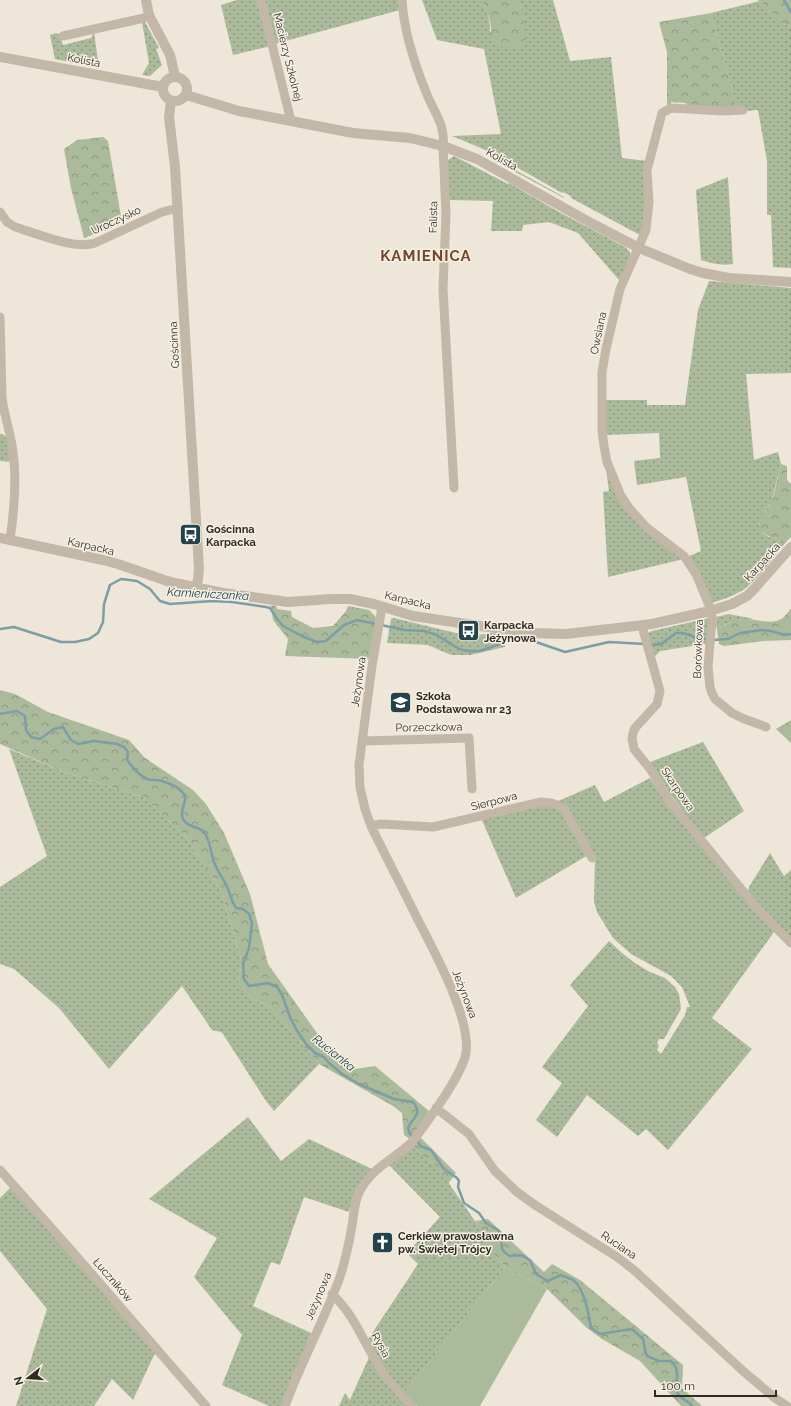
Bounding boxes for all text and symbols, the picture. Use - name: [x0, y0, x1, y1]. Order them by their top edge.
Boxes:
- street label: Macierzy Szkolnej: [270, 12, 305, 103]
- street label: Kolista: [66, 51, 102, 70]
- street label: Kolista: [484, 146, 520, 173]
- street label: Falista: [427, 201, 440, 233]
- street label: Uroczysko: [89, 203, 143, 238]
- district label: KAMIENICA: [380, 247, 472, 265]
- street label: Owsiana: [588, 311, 609, 356]
- street label: Gościnna: [167, 321, 182, 369]
- bus stop icon: Gościnna Karpacka: [177, 522, 203, 548]
- place label: Gościnna Karpacka: [206, 523, 256, 549]
- street label: Karpacka: [66, 535, 116, 558]
- street label: Karpacka: [742, 540, 783, 584]
- water label: Kamieniczanka: [167, 585, 249, 603]
- street label: Karpacka: [383, 588, 433, 613]
- bus stop icon: Karpacka Jeżynowa: [456, 618, 482, 644]
- place label: Karpacka Jeżynowa: [484, 619, 536, 645]
- street label: Borówkowa: [691, 619, 706, 679]
- street label: Jeżynowa: [349, 656, 368, 708]
- school or university icon: Szkoła Podstawowa nr 23: [387, 689, 413, 715]
- place label: Szkoła Podstawowa nr 23: [416, 690, 511, 716]
- street label: Porzeczkowa: [395, 720, 463, 735]
- street label: Skarpowa: [658, 765, 697, 814]
- street label: Sierpowa: [470, 789, 519, 814]
- street label: Jeżynowa: [449, 968, 480, 1020]
- water label: Rucianka: [310, 1032, 358, 1074]
- church icon: Cerkiew prawosławna pw. Świętej Trójcy: [370, 1229, 396, 1255]
- street label: Ruciana: [598, 1229, 639, 1262]
- place label: Cerkiew prawosławna pw. Świętej Trójcy: [398, 1230, 514, 1256]
- street label: Łuczników: [90, 1256, 135, 1305]
- street label: Jeżynowa: [303, 1270, 334, 1322]
- street label: Rysia: [368, 1330, 393, 1360]
- north arrow: [8, 1358, 48, 1398]
- scale bar: [655, 1372, 776, 1398]
- text: N: [11, 1375, 26, 1387]
- text: 100 m: [661, 1379, 695, 1393]

